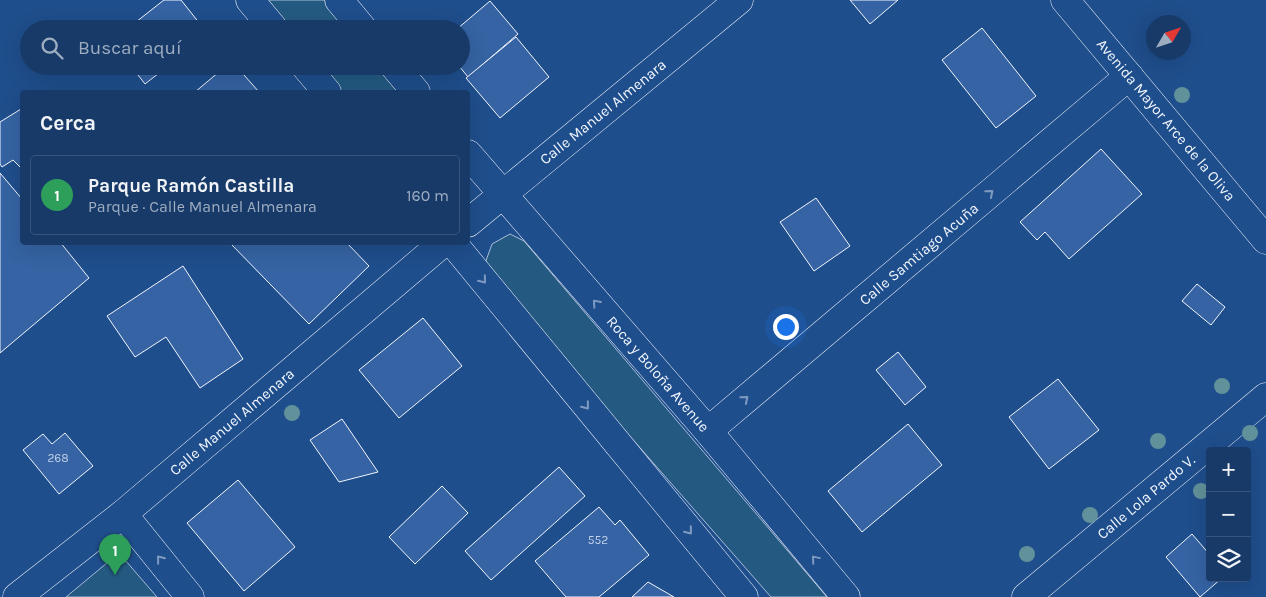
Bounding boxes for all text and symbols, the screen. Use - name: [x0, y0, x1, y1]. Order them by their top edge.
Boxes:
- north arrow: [1146, 15, 1191, 60]
- search box: [20, 20, 470, 75]
- icon: search: [38, 34, 66, 62]
- street label: Avenida Mayor Arce de la Oliva: [1093, 35, 1239, 205]
- text: Buscar aquí: [78, 37, 182, 59]
- street label: Calle Manuel Almenara: [536, 56, 670, 168]
- text: Cerca: [40, 111, 96, 135]
- text: Parque Ramón Castilla: [88, 175, 294, 197]
- text: 1: [54, 186, 60, 205]
- text: 160 m: [406, 186, 449, 205]
- one-way arrow: [985, 190, 994, 199]
- text: Parque · Calle Manuel Almenara: [88, 197, 317, 216]
- street label: Calle Samtiago Acuña: [856, 199, 982, 309]
- one-way arrow: [477, 274, 485, 283]
- one-way arrow: [593, 299, 602, 308]
- street label: Roca y Boloña Avenue: [603, 312, 713, 436]
- your location: [773, 314, 799, 340]
- street label: Calle Manuel Almenara: [166, 365, 298, 479]
- one-way arrow: [740, 396, 749, 405]
- one-way arrow: [580, 400, 589, 409]
- map controls: [1206, 447, 1251, 582]
- button: +: [1206, 447, 1251, 492]
- house number: 268: [47, 451, 69, 465]
- street label: Calle Lola Pardo V.: [1093, 451, 1199, 543]
- button: −: [1206, 492, 1251, 537]
- one-way arrow: [684, 525, 692, 534]
- house number: 552: [588, 533, 608, 547]
- pin: 1: [99, 534, 131, 575]
- button: layers: [1206, 537, 1251, 582]
- one-way arrow: [157, 556, 165, 565]
- one-way arrow: [811, 556, 820, 565]

